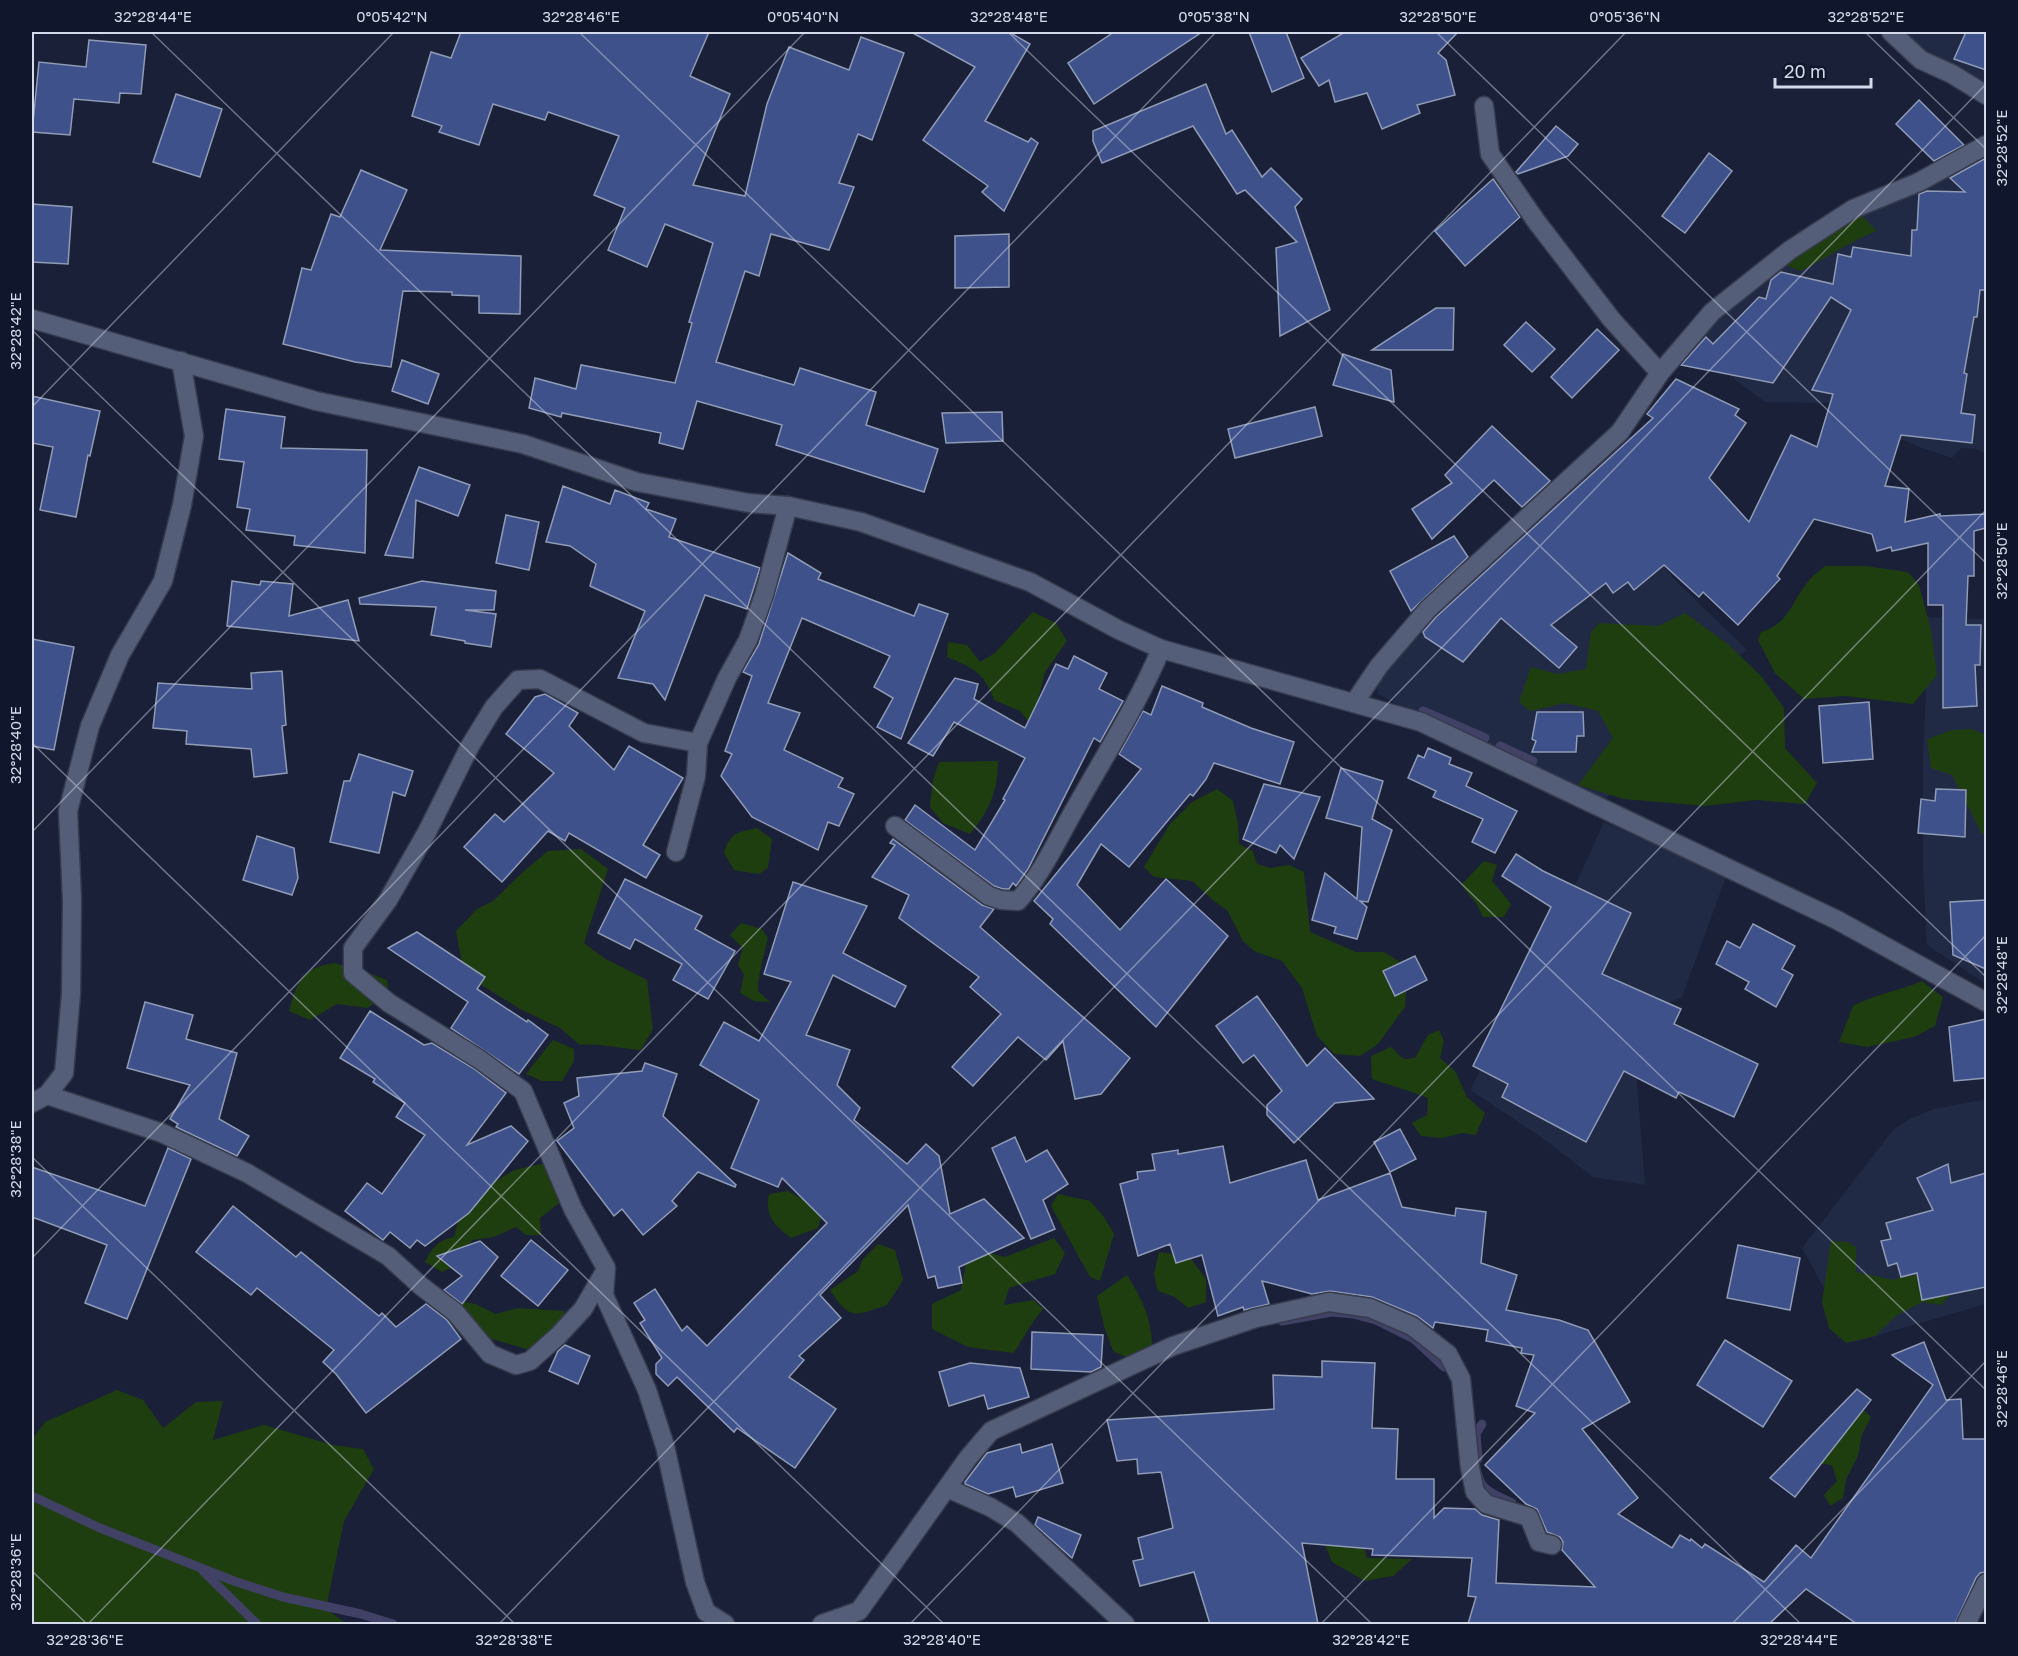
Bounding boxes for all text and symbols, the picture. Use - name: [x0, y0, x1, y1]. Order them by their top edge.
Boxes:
- text: 32°28'44"E: [114, 7, 192, 25]
- text: 0°05'42"N: [356, 7, 428, 25]
- text: 32°28'46"E: [542, 7, 620, 25]
- text: 0°05'40"N: [767, 7, 839, 25]
- text: 32°28'48"E: [970, 7, 1048, 25]
- text: 0°05'38"N: [1178, 7, 1250, 25]
- text: 32°28'50"E: [1399, 7, 1477, 25]
- text: 0°05'36"N: [1589, 7, 1661, 25]
- text: 32°28'52"E: [1828, 7, 1904, 25]
- scale bar: [1775, 51, 1871, 89]
- text: 20 m: [1784, 60, 1826, 82]
- text: 32°28'52"E: [1992, 110, 2010, 186]
- text: 32°28'42"E: [6, 292, 24, 370]
- text: 32°28'50"E: [1992, 522, 2010, 600]
- text: 32°28'40"E: [6, 706, 24, 784]
- text: 32°28'48"E: [1992, 936, 2010, 1014]
- text: 32°28'38"E: [6, 1120, 24, 1198]
- text: 32°28'46"E: [1992, 1350, 2010, 1428]
- text: 32°28'36"E: [6, 1533, 24, 1611]
- text: 32°28'36"E: [46, 1630, 124, 1648]
- text: 32°28'38"E: [475, 1630, 553, 1648]
- text: 32°28'40"E: [903, 1630, 981, 1648]
- text: 32°28'42"E: [1332, 1630, 1410, 1648]
- text: 32°28'44"E: [1760, 1630, 1838, 1648]

